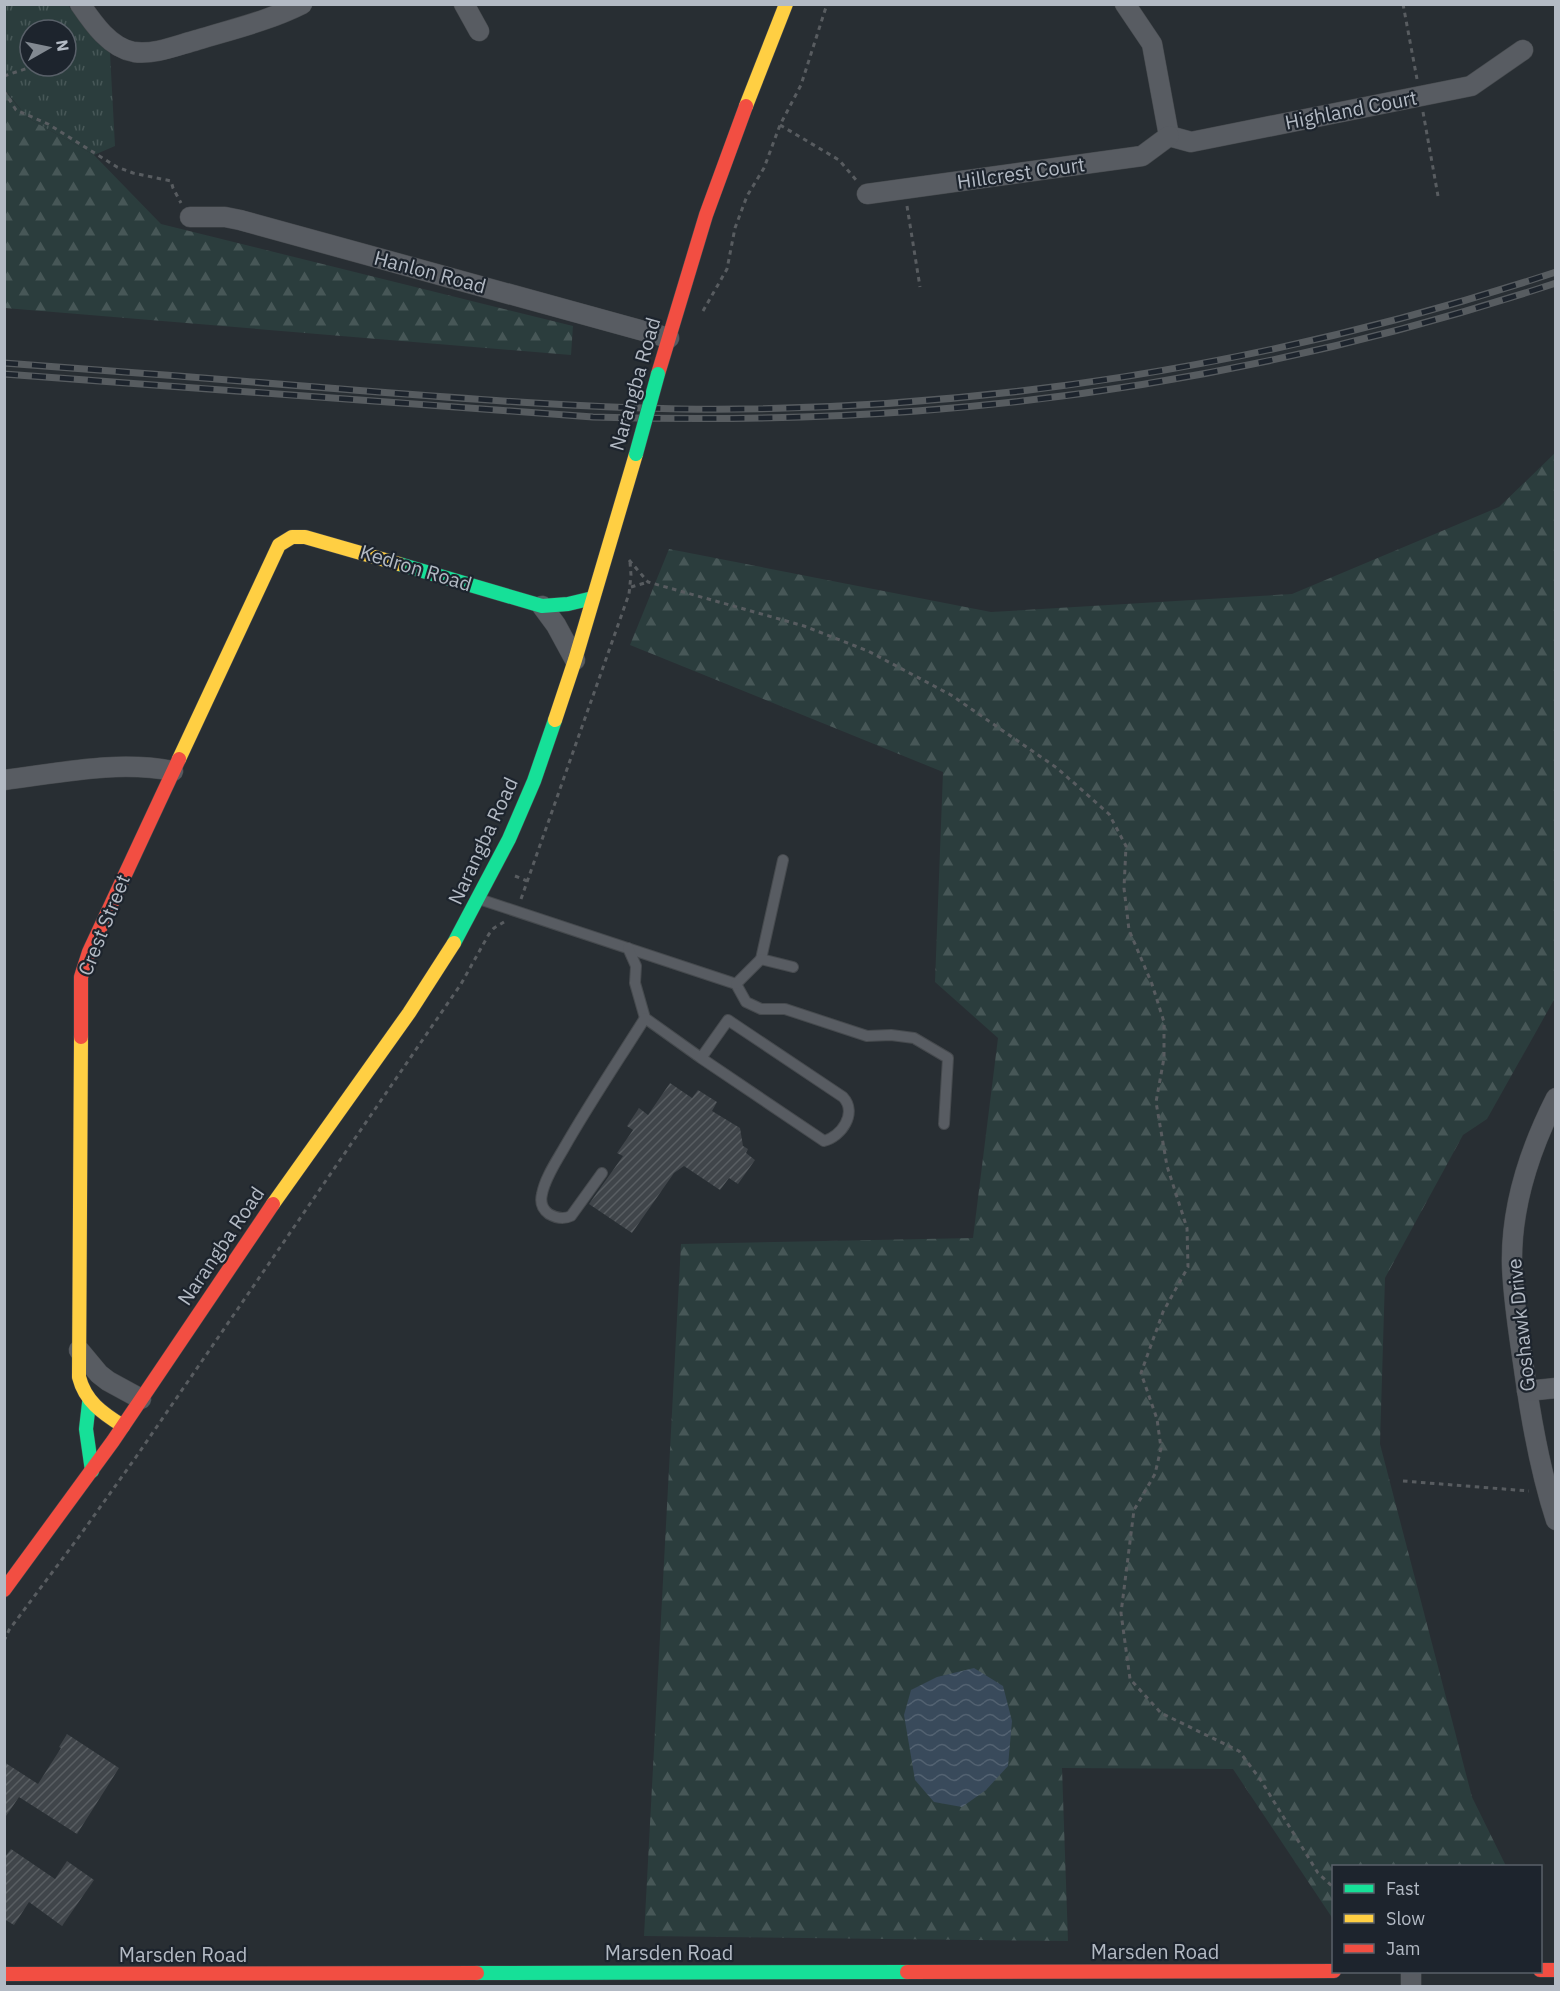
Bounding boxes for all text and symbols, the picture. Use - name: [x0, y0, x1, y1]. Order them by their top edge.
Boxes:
- north arrow: [18, 18, 78, 78]
- text: N: [52, 38, 74, 53]
- street label: Highland Court: [1282, 83, 1419, 136]
- street label: Hillcrest Court: [955, 150, 1087, 195]
- street label: Hanlon Road: [371, 244, 489, 299]
- street label: Narangba Road: [603, 314, 666, 454]
- street label: Kedron Road: [357, 538, 475, 597]
- street label: Narangba Road: [441, 773, 524, 909]
- street label: Crest Street: [71, 870, 136, 979]
- street label: Narangba Road: [171, 1181, 270, 1310]
- street label: Goshawk Drive: [1500, 1257, 1541, 1393]
- legend: [1332, 1865, 1542, 1973]
- text: Fast: [1386, 1877, 1420, 1900]
- text: Slow: [1386, 1907, 1425, 1930]
- text: Jam: [1386, 1937, 1421, 1960]
- street label: Marsden Road: [1091, 1938, 1219, 1965]
- street label: Marsden Road: [605, 1939, 733, 1966]
- street label: Marsden Road: [119, 1941, 247, 1968]

